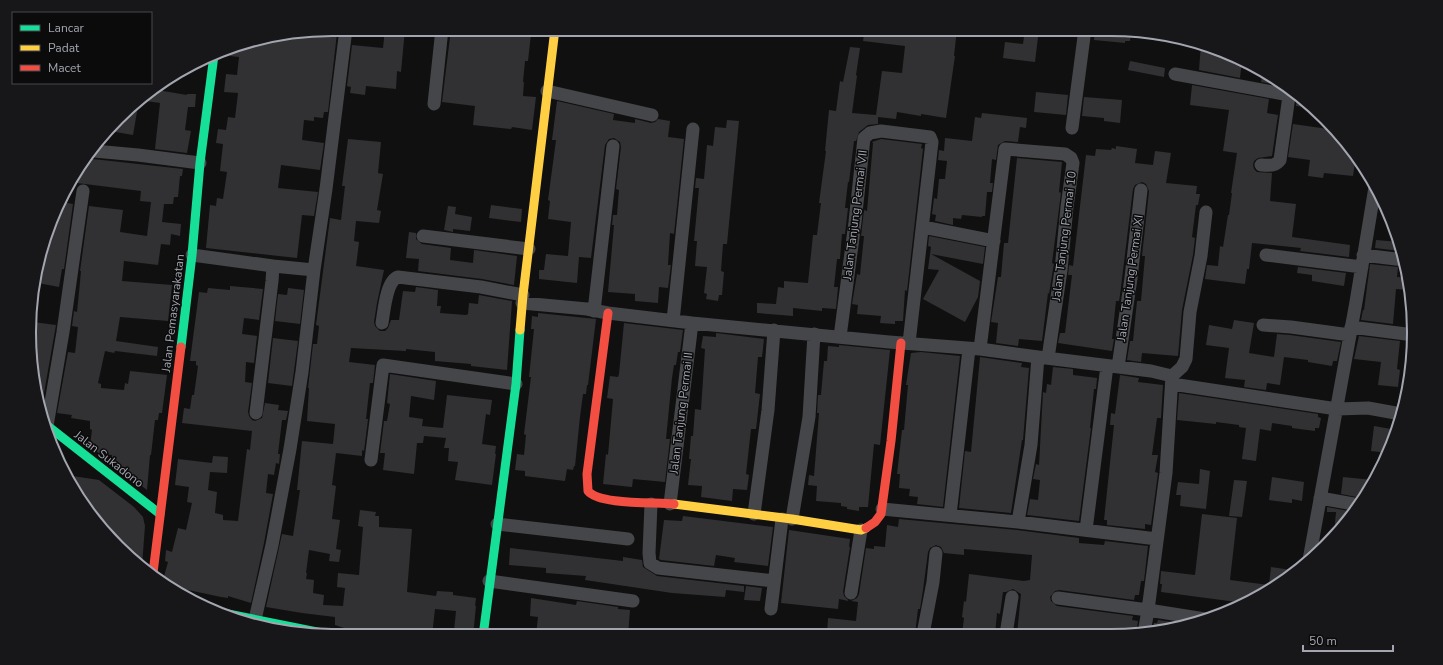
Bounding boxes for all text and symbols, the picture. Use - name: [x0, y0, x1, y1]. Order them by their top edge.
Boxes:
- legend: [12, 12, 152, 84]
- text: Lancar: [48, 20, 85, 36]
- text: Padat: [48, 40, 80, 56]
- text: Macet: [48, 60, 81, 76]
- street label: Jalan Tanjung Permai VII: [839, 149, 871, 282]
- street label: Jalan Tanjung Permai 10: [1048, 170, 1080, 303]
- street label: Jalan Tanjung Permai XI: [1113, 214, 1147, 343]
- street label: Jalan Pemasyarakatan: [158, 253, 188, 374]
- street label: Jalan Tanjung Permai II: [665, 351, 696, 476]
- street label: Jalan Sukadono: [70, 426, 147, 491]
- scale bar: [1303, 627, 1393, 653]
- text: 50 m: [1309, 633, 1337, 649]

